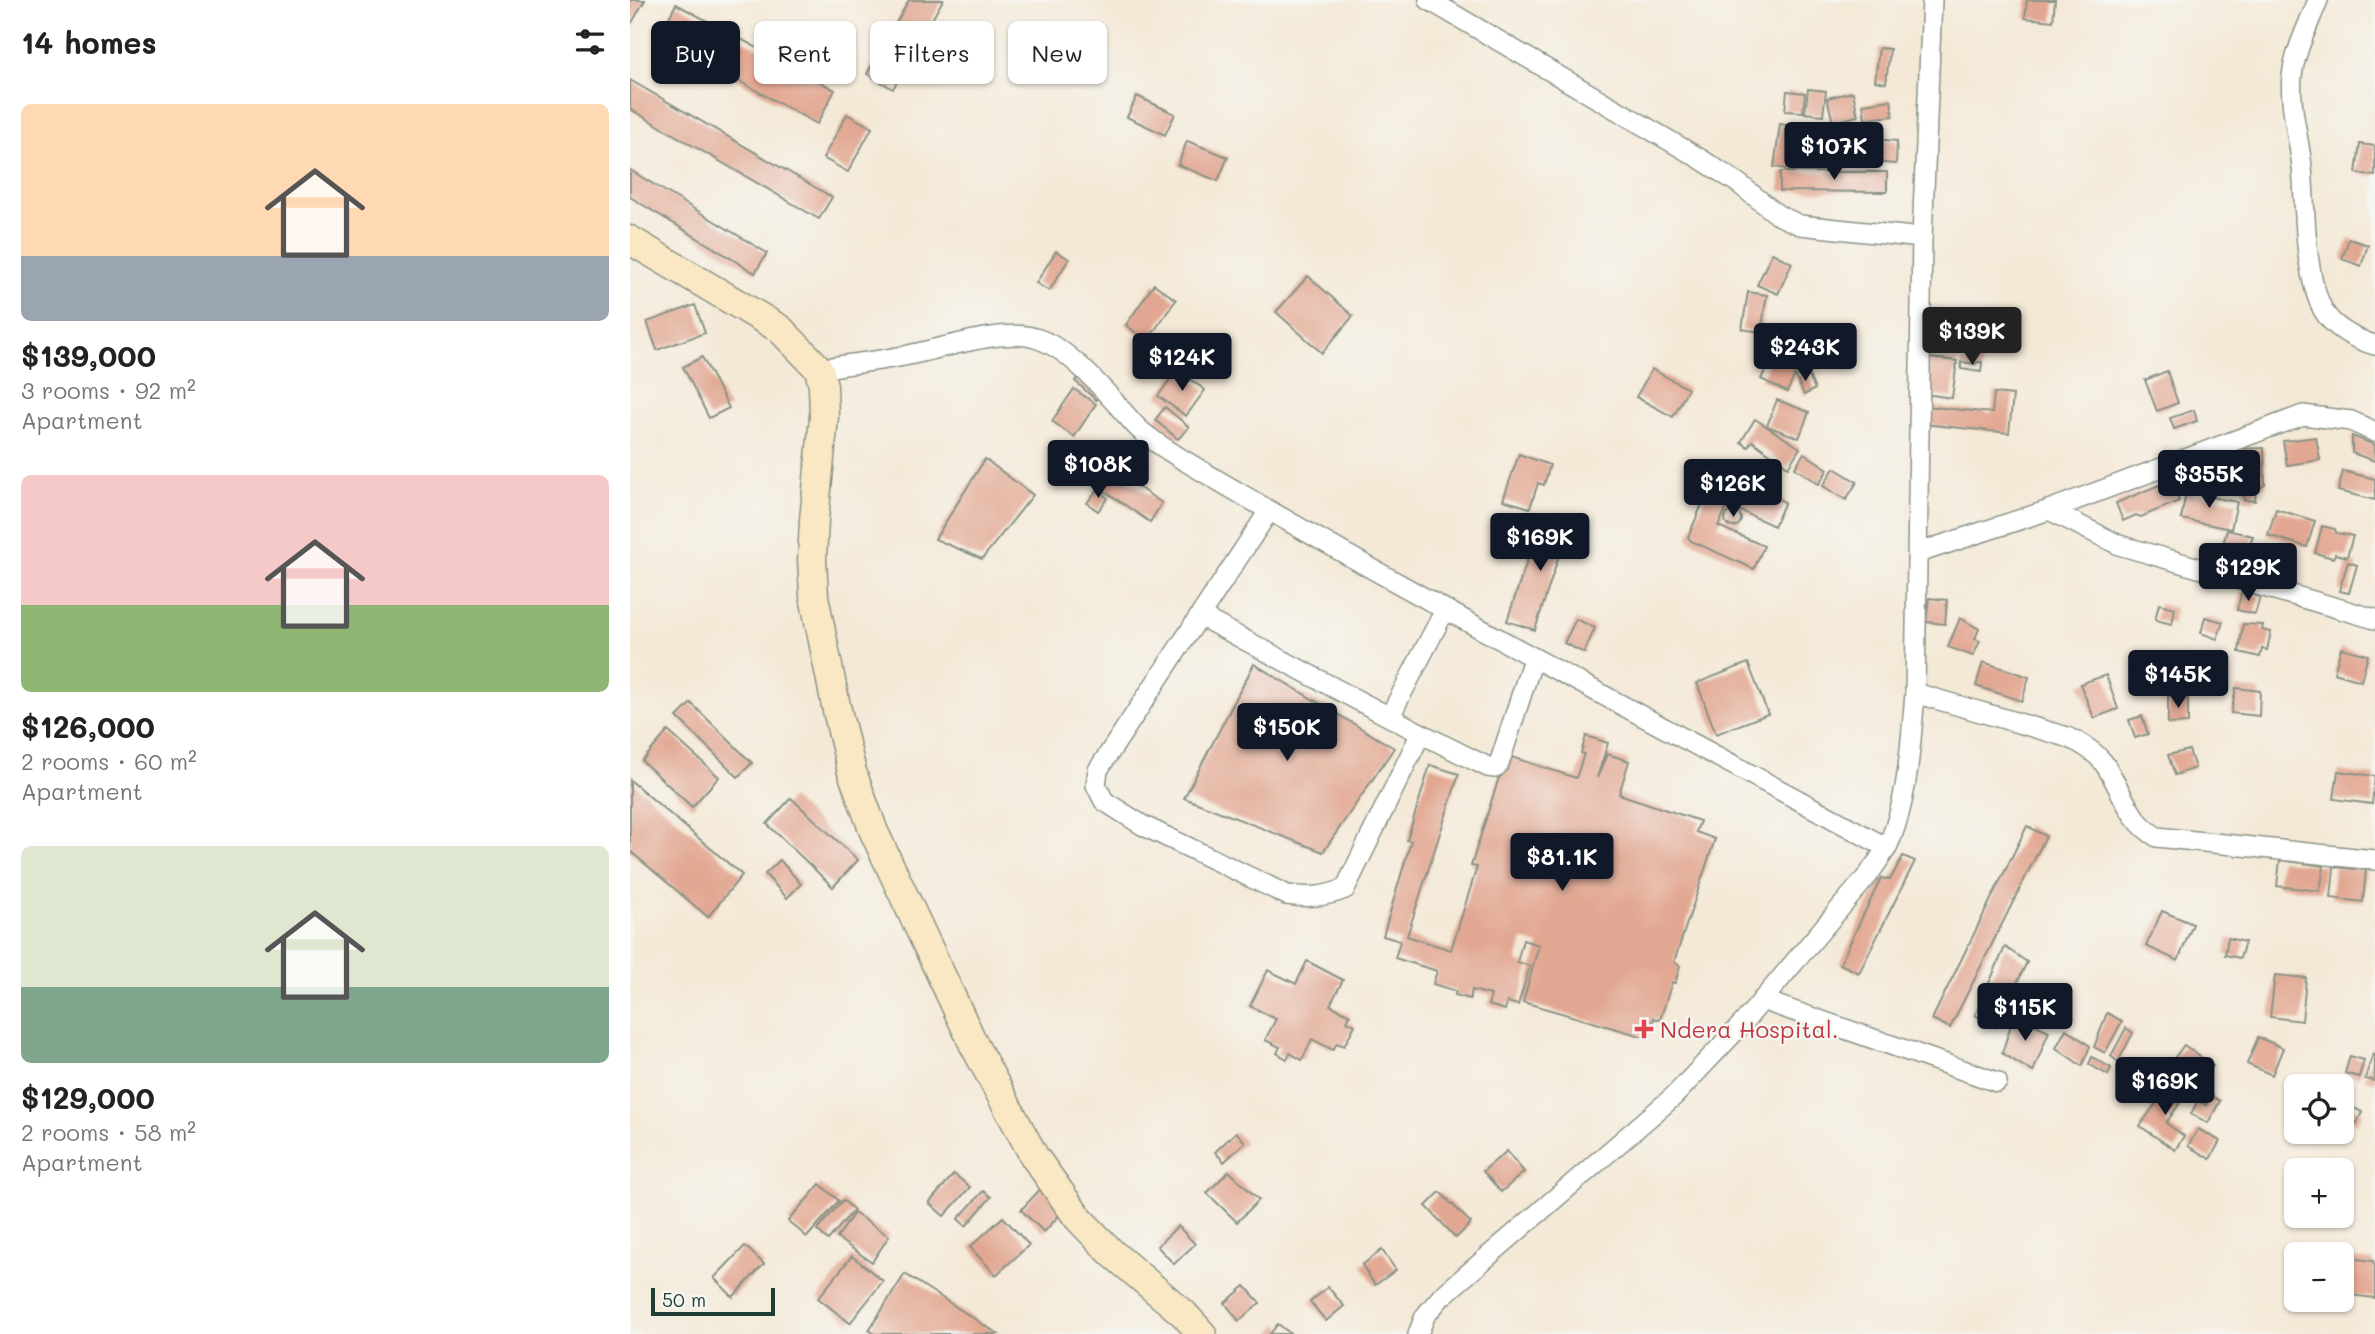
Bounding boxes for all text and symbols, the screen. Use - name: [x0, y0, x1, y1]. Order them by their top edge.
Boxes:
- chip: Buy: [651, 21, 740, 84]
- chip: Rent: [754, 21, 856, 84]
- chip: Filters: [870, 21, 994, 84]
- chip: New: [1008, 21, 1107, 84]
- text: 14 homes: [21, 22, 157, 62]
- icon: filters: [571, 23, 609, 61]
- pin: $107K: [1785, 122, 1883, 182]
- text: $107K: [1800, 130, 1868, 160]
- icon: home: [252, 150, 378, 276]
- pin: $139K: [1923, 308, 2021, 367]
- text: $139K: [1938, 315, 2006, 345]
- pin: $243K: [1756, 324, 1854, 383]
- text: $243K: [1770, 331, 1840, 361]
- pin: $124K: [1133, 334, 1231, 393]
- text: $139,000: [21, 335, 156, 375]
- text: $124K: [1149, 341, 1215, 371]
- text: 3 rooms · 92 m²: [21, 375, 196, 405]
- text: Apartment: [21, 405, 143, 435]
- pin: $108K: [1049, 440, 1147, 500]
- text: $108K: [1064, 448, 1132, 478]
- pin: $355K: [2160, 450, 2258, 510]
- text: $355K: [2174, 458, 2244, 488]
- pin: $126K: [1684, 460, 1782, 519]
- text: $126K: [1700, 467, 1766, 497]
- pin: $169K: [1491, 514, 1589, 573]
- icon: home: [252, 521, 378, 647]
- text: $169K: [1506, 521, 1574, 551]
- pin: $129K: [2199, 544, 2297, 603]
- text: $129K: [2215, 551, 2281, 581]
- pin: $145K: [2129, 650, 2227, 710]
- text: $145K: [2144, 658, 2212, 688]
- pin: $150K: [1238, 704, 1336, 763]
- text: $126,000: [21, 706, 155, 746]
- text: $150K: [1253, 711, 1321, 741]
- text: 2 rooms · 60 m²: [21, 746, 197, 776]
- text: Apartment: [21, 776, 143, 806]
- pin: $81.1K: [1505, 834, 1619, 893]
- text: $81.1K: [1526, 841, 1598, 871]
- icon: home: [252, 892, 378, 1018]
- pin: $115K: [1976, 984, 2074, 1043]
- text: $115K: [1993, 991, 2057, 1021]
- place label: Ndera Hospital.: [1660, 1014, 1839, 1044]
- marker: Ndera Hospital.: [1634, 1019, 1654, 1039]
- pin: $169K: [2116, 1058, 2214, 1117]
- text: $169K: [2131, 1065, 2199, 1095]
- map controls: [2284, 1074, 2354, 1312]
- button: locate: [2284, 1074, 2354, 1144]
- text: $129,000: [21, 1077, 155, 1117]
- text: 2 rooms · 58 m²: [21, 1117, 196, 1147]
- text: Apartment: [21, 1147, 143, 1177]
- button: +: [2284, 1158, 2354, 1228]
- button: −: [2284, 1242, 2354, 1312]
- scale bar: [651, 1285, 775, 1317]
- text: 50 m: [662, 1287, 706, 1312]

